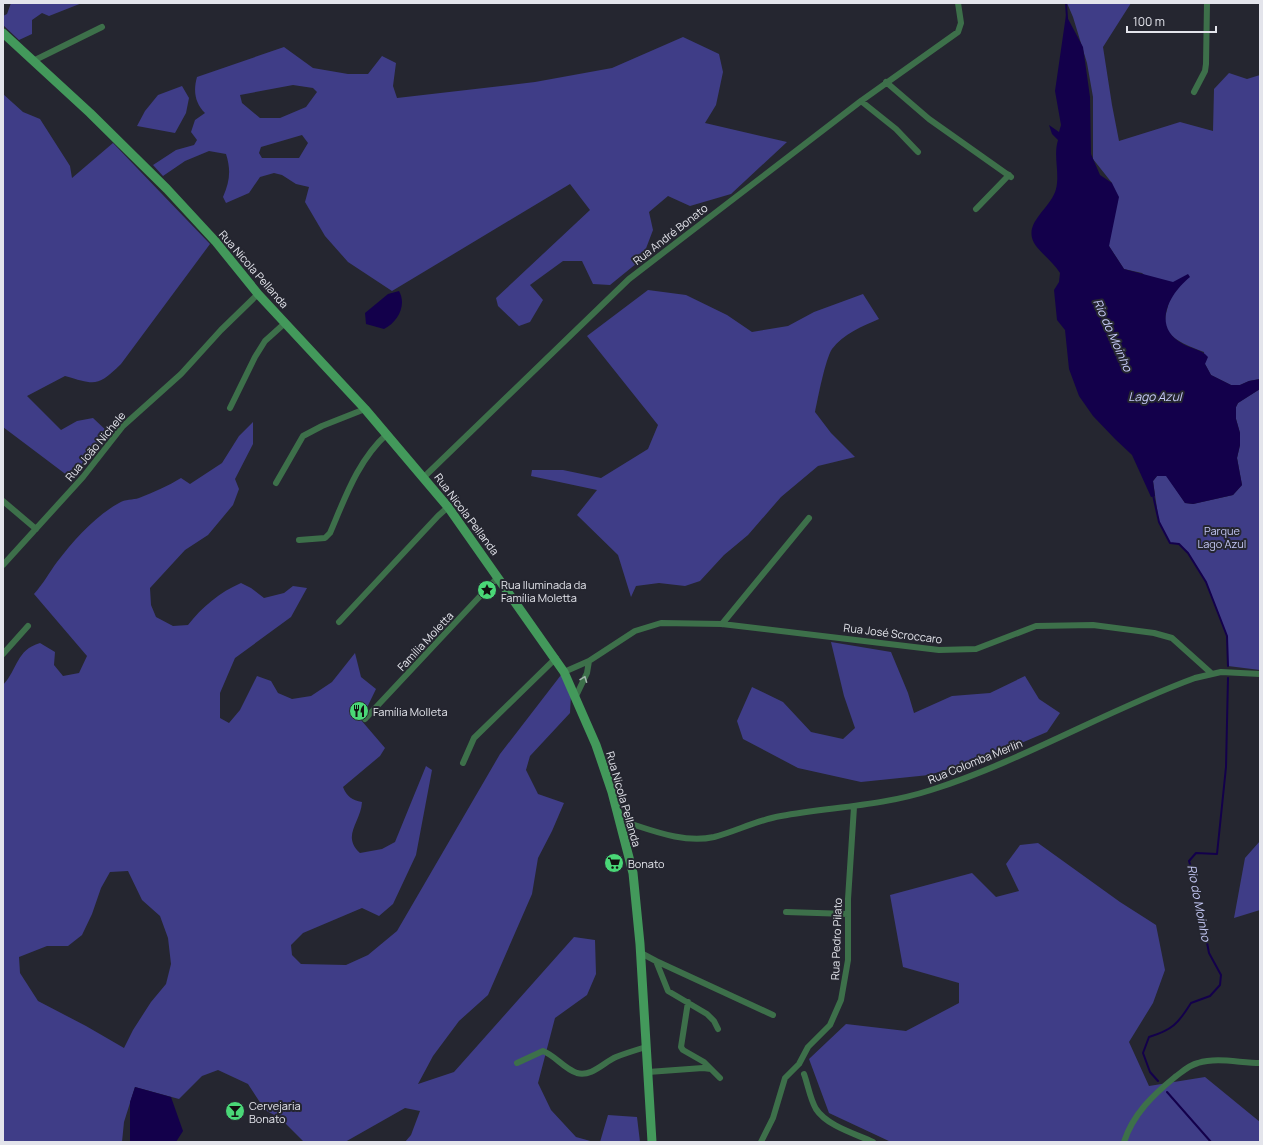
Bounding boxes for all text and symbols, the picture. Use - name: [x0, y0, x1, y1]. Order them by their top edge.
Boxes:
- scale bar: [1127, 8, 1216, 34]
- text: 100 m: [1133, 13, 1165, 30]
- street label: Rua André Bonato: [630, 200, 711, 268]
- street label: Rua Nicola Pellanda: [216, 227, 292, 311]
- water label: Rio do Moinho: [1089, 296, 1137, 375]
- water label: Lago Azul: [1128, 388, 1184, 405]
- street label: Rua João Nichele: [61, 408, 129, 484]
- street label: Rua Nicola Pellanda: [431, 470, 503, 558]
- park label: Parque Lago Azul: [1198, 523, 1246, 551]
- place label: Rua Iluminada da Família Moletta: [501, 577, 586, 605]
- place icon: Rua Iluminada da Família Moletta: [476, 579, 498, 601]
- street label: Família Moletta: [394, 608, 456, 674]
- street label: Rua José Scroccaro: [843, 619, 944, 647]
- one-way arrow: [580, 676, 588, 683]
- restaurant icon: Família Molleta: [348, 700, 370, 722]
- place label: Família Molleta: [373, 704, 448, 719]
- street label: Rua Colomba Merlin: [926, 735, 1024, 787]
- street label: Rua Nicola Pellanda: [603, 750, 645, 848]
- supermarket icon: Bonato: [603, 852, 625, 874]
- place label: Bonato: [628, 856, 665, 871]
- water label: Rio do Moinho: [1183, 863, 1215, 944]
- street label: Rua Pedro Pilato: [827, 897, 845, 980]
- place label: Cervejaria Bonato: [249, 1098, 301, 1126]
- bar icon: Cervejaria Bonato: [224, 1100, 246, 1122]

